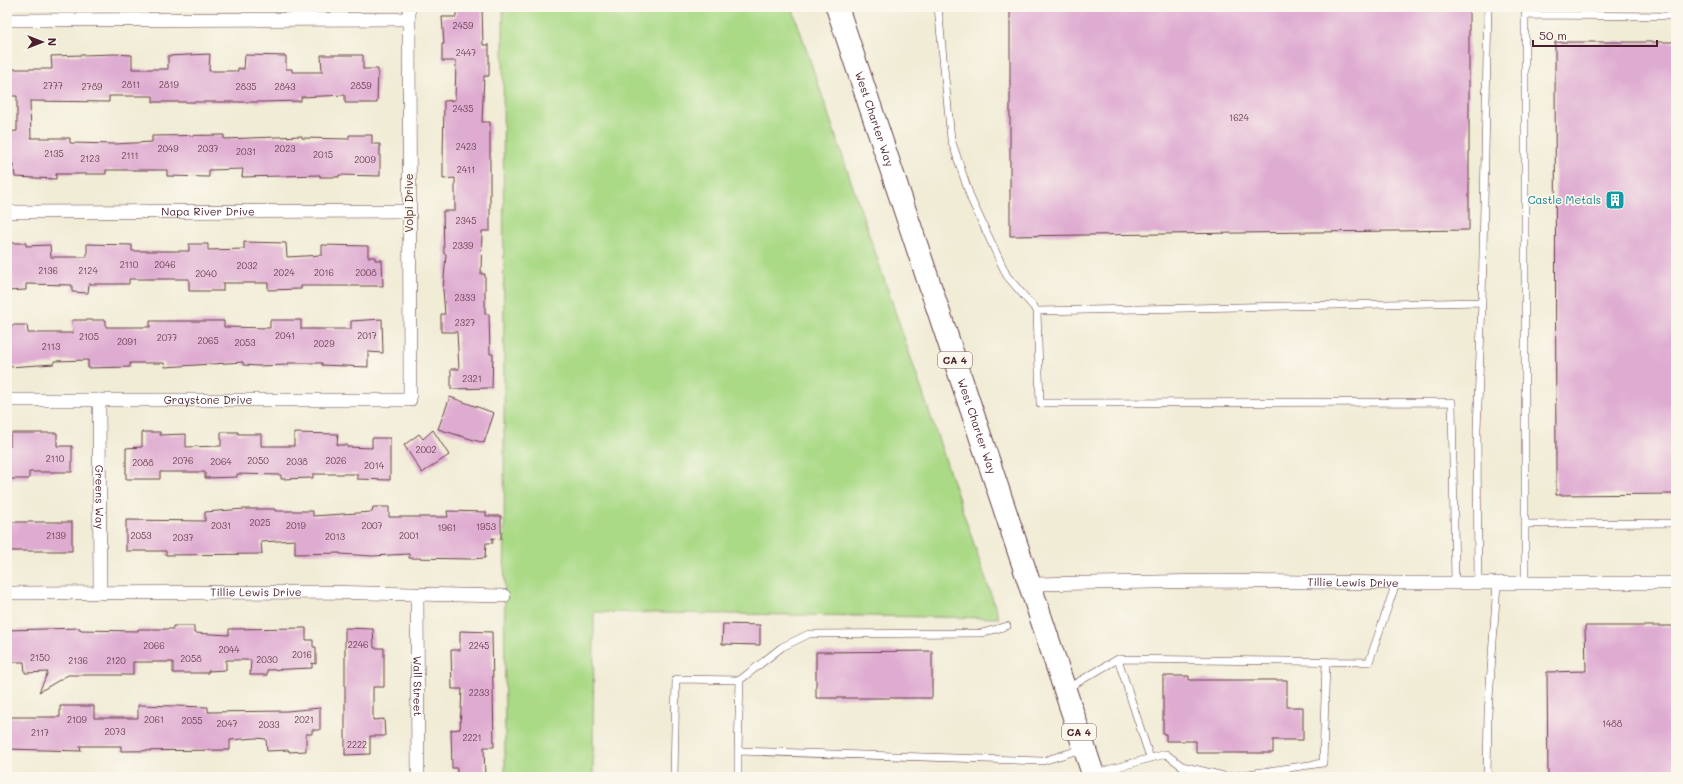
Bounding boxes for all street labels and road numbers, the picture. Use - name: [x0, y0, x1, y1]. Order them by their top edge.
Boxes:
- street label: West Charter Way: [852, 69, 898, 169]
- street label: Volpi Drive: [401, 173, 416, 233]
- street label: Napa River Drive: [161, 203, 255, 219]
- road number: CA 4: [938, 352, 972, 368]
- street label: West Charter Way: [955, 376, 1000, 476]
- street label: Graystone Drive: [164, 392, 252, 407]
- street label: Greens Way: [92, 465, 108, 530]
- street label: Tillie Lewis Drive: [1307, 574, 1399, 590]
- street label: Tillie Lewis Drive: [210, 584, 302, 599]
- street label: Wall Street: [410, 656, 426, 717]
- road number: CA 4: [1062, 724, 1096, 740]

